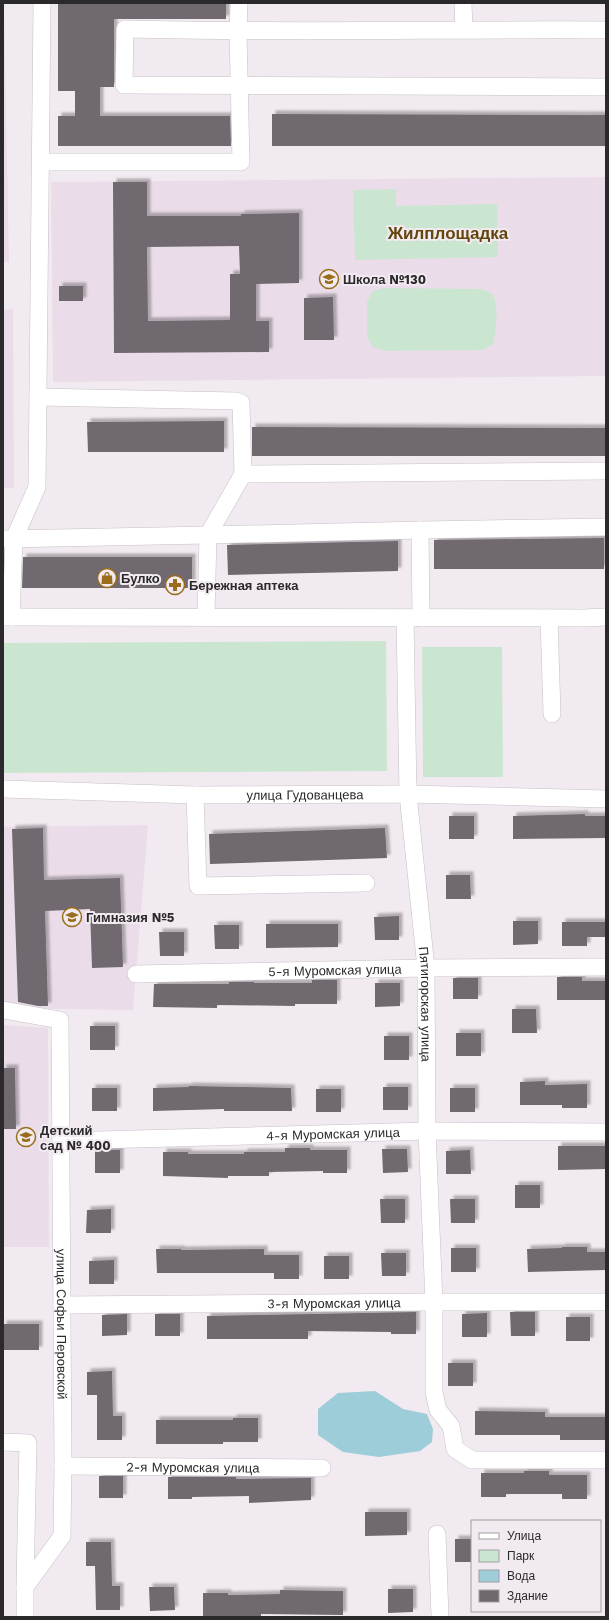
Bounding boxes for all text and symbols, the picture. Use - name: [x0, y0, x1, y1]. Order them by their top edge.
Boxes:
- district label: Жилплощадка: [387, 223, 509, 243]
- school or university icon: Школа №130: [318, 268, 340, 290]
- place label: Школа №130: [343, 272, 426, 287]
- shop icon: Булко: [96, 567, 118, 589]
- place label: Булко: [121, 571, 160, 586]
- pharmacy icon: Бережная аптека: [164, 574, 186, 596]
- place label: Бережная аптека: [189, 578, 299, 593]
- street label: улица Гудованцева: [246, 787, 364, 802]
- school or university icon: Гимназия №5: [61, 906, 83, 928]
- place label: Гимназия №5: [86, 910, 175, 925]
- street label: Пятигорская улица: [416, 946, 434, 1063]
- street label: 5-я Муромская улица: [268, 961, 403, 979]
- place label: Детский сад № 400: [40, 1123, 111, 1153]
- street label: 4-я Муромская улица: [266, 1124, 401, 1143]
- school or university icon: Детский сад № 400: [15, 1126, 37, 1148]
- street label: улица Софьи Перовской: [54, 1249, 70, 1400]
- street label: 3-я Муромская улица: [267, 1295, 402, 1311]
- street label: 2-я Муромская улица: [126, 1459, 260, 1475]
- legend: [471, 1520, 601, 1612]
- text: Улица: [507, 1529, 541, 1543]
- text: Парк: [507, 1549, 535, 1563]
- text: Вода: [507, 1569, 535, 1583]
- text: Здание: [507, 1589, 548, 1603]

